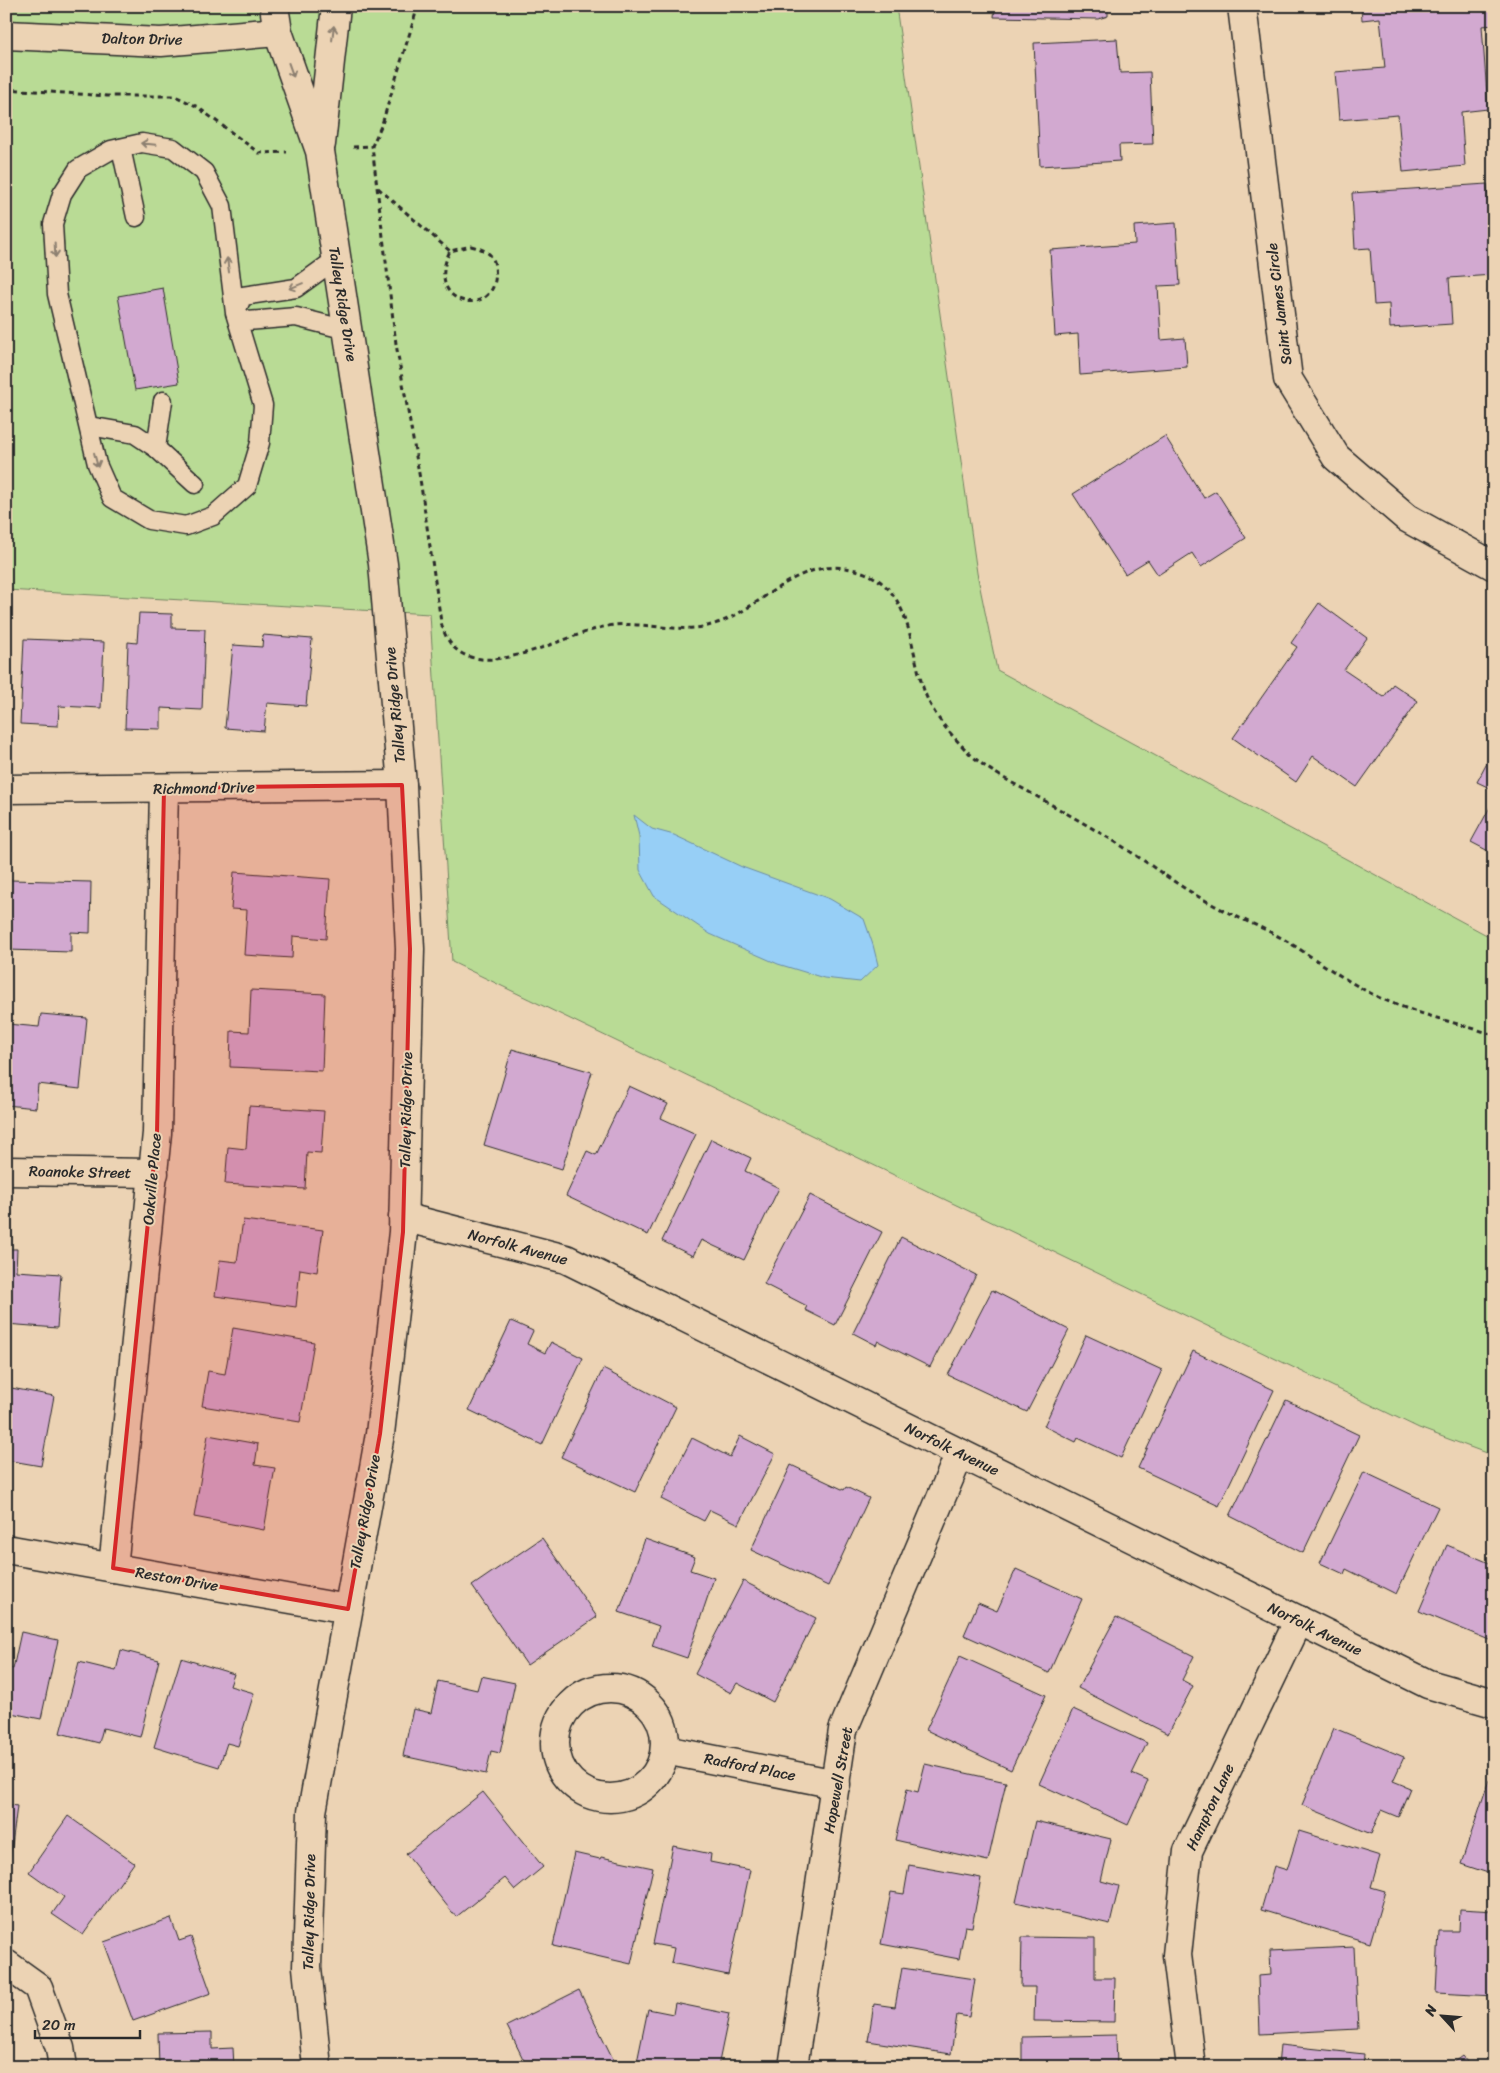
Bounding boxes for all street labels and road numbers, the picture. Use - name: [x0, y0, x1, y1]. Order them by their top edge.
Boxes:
- street label: Dalton Drive: [101, 25, 183, 53]
- street label: Saint James Circle: [1259, 242, 1299, 366]
- street label: Talley Ridge Drive: [321, 245, 365, 363]
- street label: Talley Ridge Drive: [377, 646, 413, 764]
- street label: Richmond Drive: [153, 774, 255, 802]
- street label: Talley Ridge Drive: [392, 1052, 420, 1168]
- street label: Oakville Place: [135, 1132, 169, 1226]
- street label: Roanoke Street: [29, 1158, 132, 1186]
- street label: Norfolk Avenue: [465, 1221, 571, 1273]
- street label: Norfolk Avenue: [900, 1415, 1004, 1483]
- street label: Talley Ridge Drive: [342, 1453, 388, 1571]
- street label: Reston Drive: [133, 1559, 221, 1599]
- street label: Norfolk Avenue: [1263, 1595, 1367, 1663]
- street label: Hopewell Street: [816, 1724, 860, 1835]
- street label: Radford Place: [702, 1745, 798, 1789]
- street label: Hampton Lane: [1178, 1759, 1242, 1855]
- street label: Talley Ridge Drive: [295, 1854, 323, 1970]

